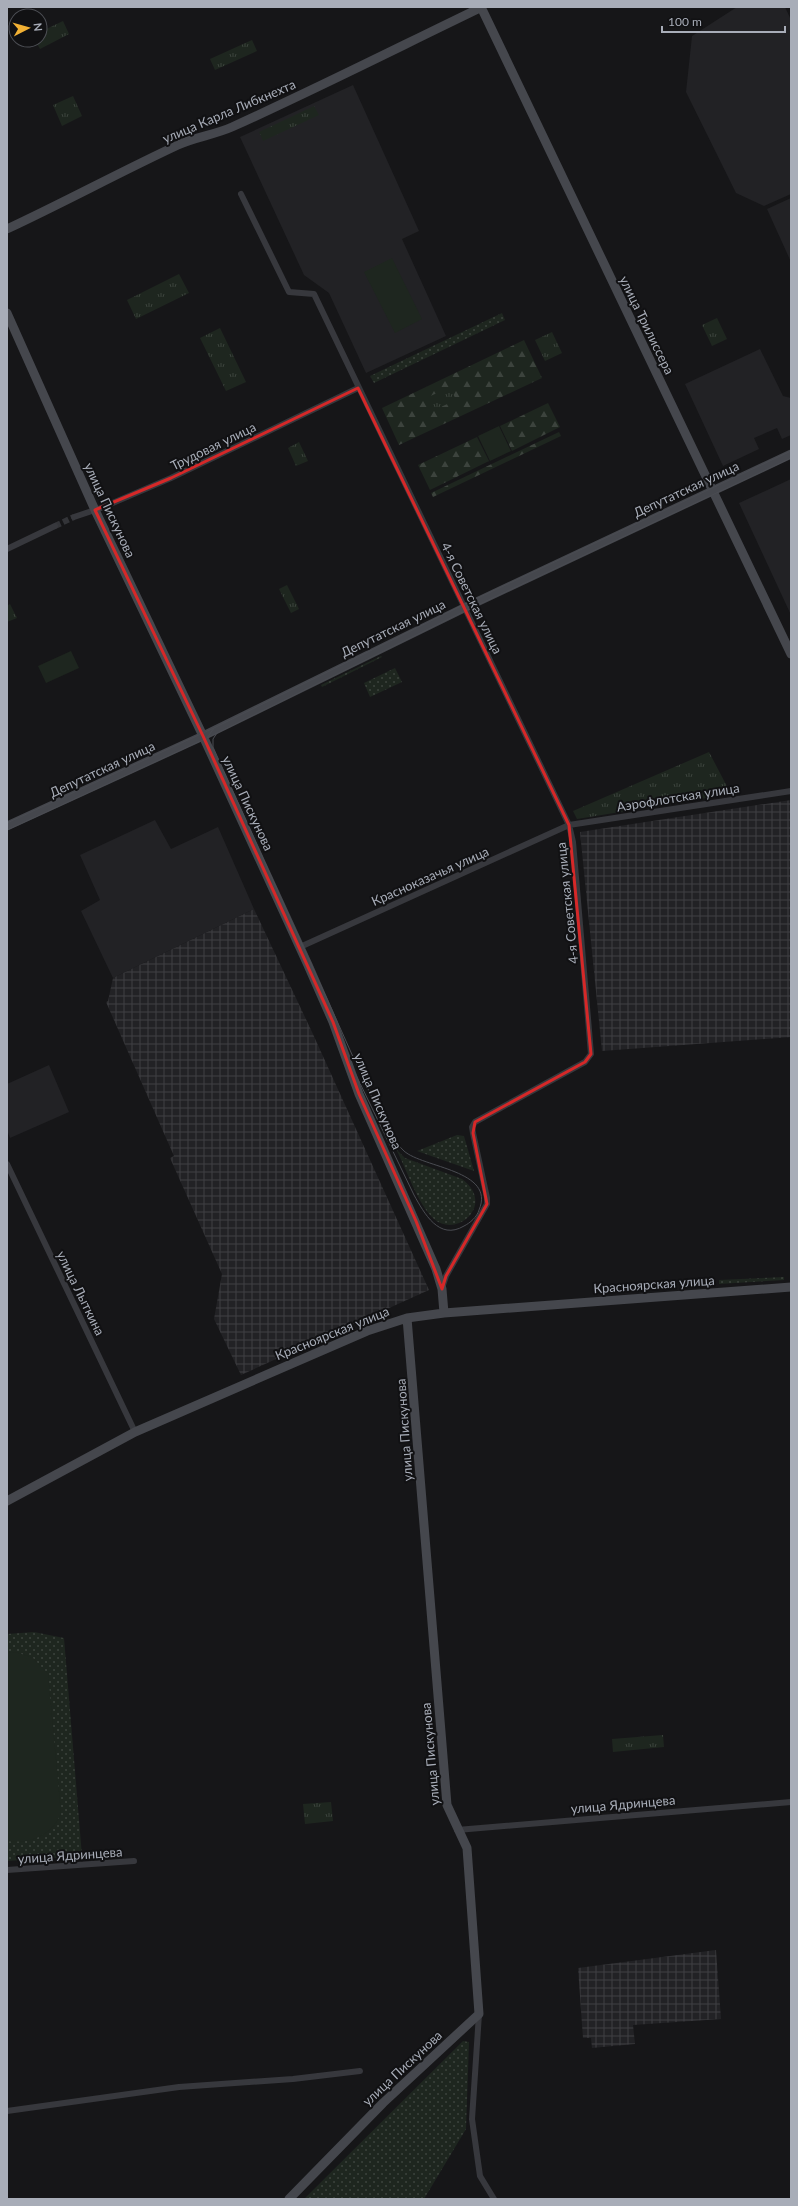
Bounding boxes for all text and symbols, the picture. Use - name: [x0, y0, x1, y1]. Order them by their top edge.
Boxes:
- north arrow: [8, 8, 48, 48]
- scale bar: [662, 8, 785, 34]
- text: 100 m: [668, 14, 702, 29]
- text: N: [32, 22, 45, 32]
- street label: улица Карла Либкнехта: [160, 76, 298, 146]
- street label: улица Трилиссера: [616, 273, 678, 377]
- street label: Трудовая улица: [168, 418, 258, 474]
- street label: Депутатская улица: [631, 458, 741, 520]
- street label: улица Пискунова: [81, 460, 139, 560]
- street label: 4-я Советская улица: [438, 540, 506, 656]
- street label: Депутатская улица: [338, 596, 448, 660]
- street label: Депутатская улица: [47, 738, 157, 800]
- street label: улица Пискунова: [219, 753, 277, 853]
- street label: Аэрофлотская улица: [615, 779, 741, 815]
- street label: 4-я Советская улица: [553, 841, 581, 965]
- street label: Красноказачья улица: [369, 843, 491, 909]
- street label: улица Пискунова: [351, 1050, 405, 1152]
- street label: улица Лыткина: [54, 1248, 108, 1338]
- street label: Красноярская улица: [593, 1272, 715, 1296]
- street label: Красноярская улица: [273, 1303, 391, 1363]
- street label: улица Пискунова: [392, 1378, 416, 1482]
- street label: улица Пискунова: [418, 1702, 442, 1806]
- street label: улица Ядринцева: [570, 1791, 676, 1817]
- street label: улица Ядринцева: [17, 1843, 123, 1867]
- street label: улица Пискунова: [359, 2027, 445, 2109]

